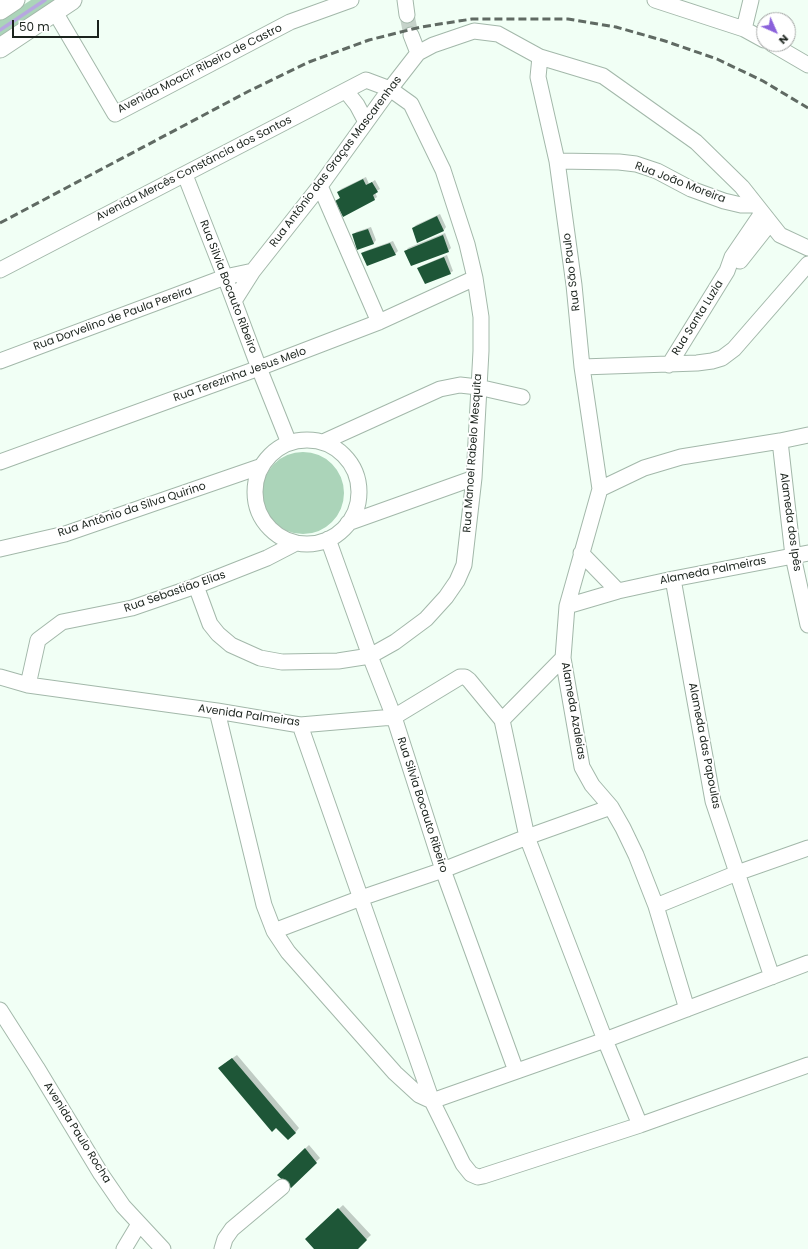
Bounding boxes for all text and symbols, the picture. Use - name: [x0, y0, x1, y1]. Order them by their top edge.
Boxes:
- scale bar: [14, 12, 101, 38]
- north arrow: [756, 12, 796, 52]
- text: 50 m: [19, 18, 50, 35]
- street label: Avenida Moacir Ribeiro de Castro: [116, 22, 284, 116]
- text: N: [775, 31, 792, 48]
- street label: Rua Antônio das Graças Mascarenhas: [267, 74, 405, 250]
- street label: Avenida Mercês Constância dos Santos: [94, 114, 294, 224]
- street label: Rua João Moreira: [633, 160, 727, 206]
- street label: Rua Silvia Bocauto Ribeiro: [196, 219, 260, 355]
- street label: Rua São Paulo: [561, 232, 583, 312]
- street label: Rua Santa Luzia: [670, 278, 726, 358]
- street label: Rua Dorvelino de Paula Pereira: [32, 284, 194, 354]
- street label: Rua Terezinha Jesus Melo: [172, 345, 308, 405]
- street label: Rua Manoel Rabelo Mesquita: [461, 373, 485, 533]
- street label: Alameda dos Ipês: [777, 472, 803, 572]
- street label: Rua Antônio da Silva Quirino: [56, 480, 208, 540]
- street label: Alameda Palmeiras: [659, 554, 767, 588]
- street label: Rua Sebastião Elias: [123, 568, 227, 616]
- street label: Alameda Azaleias: [558, 661, 588, 761]
- street label: Alameda das Papoulas: [685, 682, 723, 810]
- street label: Avenida Palmeiras: [197, 702, 301, 730]
- street label: Rua Silvia Bocauto Ribeiro: [394, 736, 450, 874]
- street label: Avenida Paulo Rocha: [41, 1080, 113, 1186]

